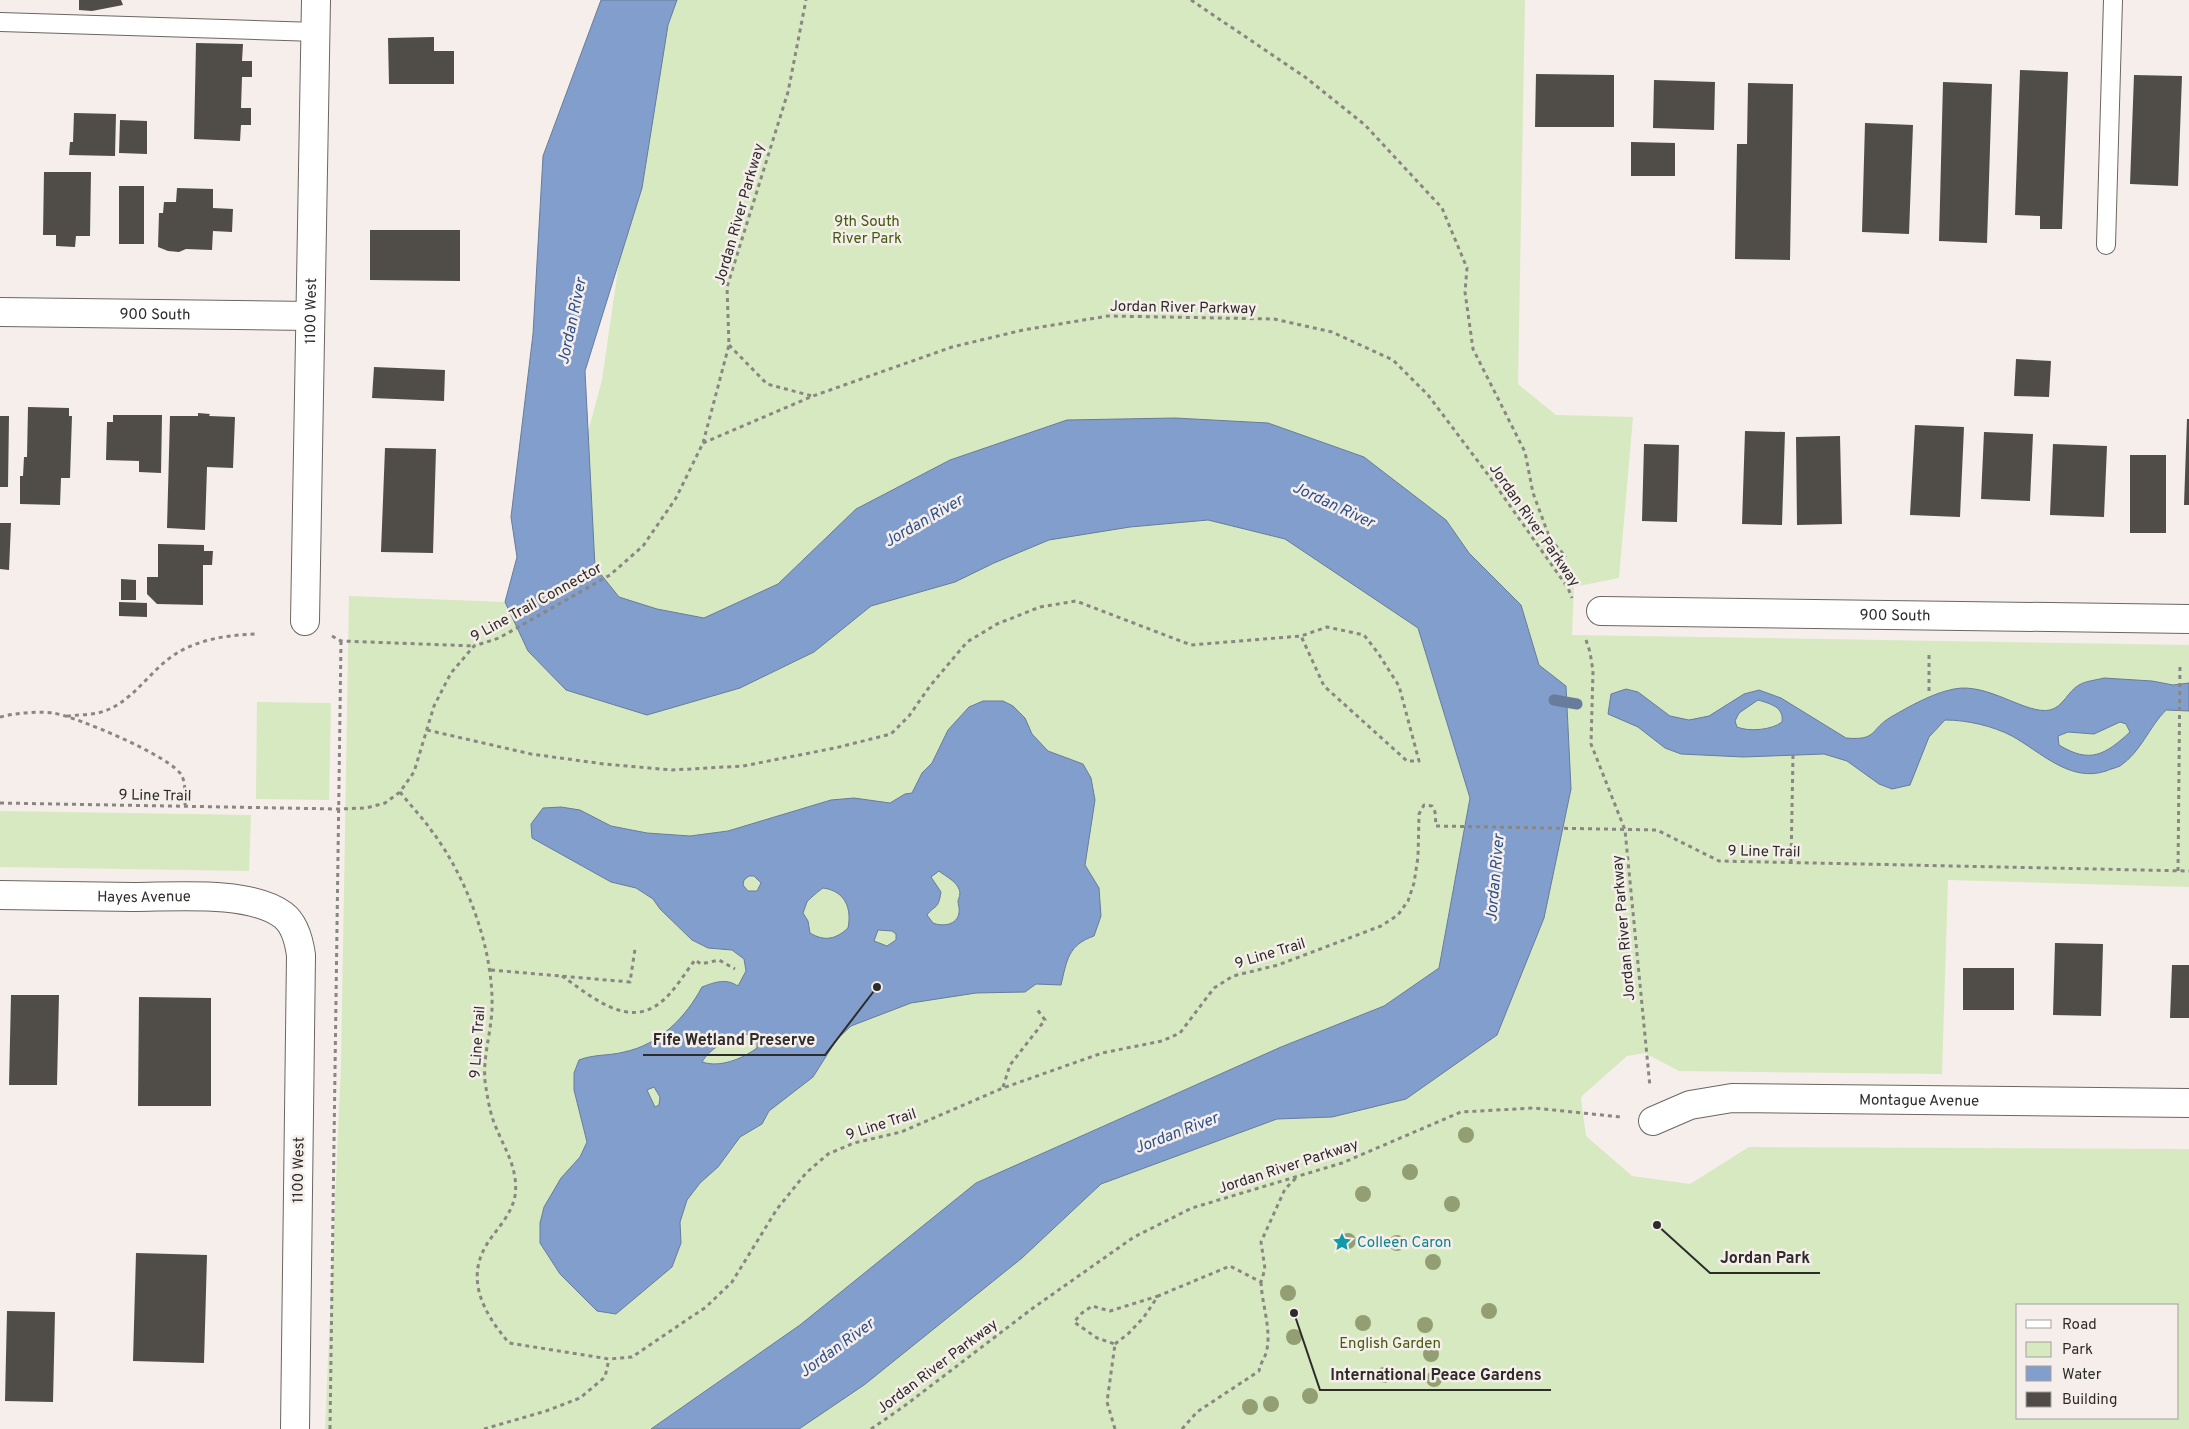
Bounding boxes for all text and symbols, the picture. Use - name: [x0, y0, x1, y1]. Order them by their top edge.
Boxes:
- street label: Jordan River Parkway: [711, 141, 770, 287]
- park label: 9th South River Park: [832, 213, 902, 249]
- water label: Jordan River: [554, 274, 592, 367]
- street label: 1100 West: [302, 278, 322, 344]
- street label: Jordan River Parkway: [1110, 298, 1256, 319]
- street label: 900 South: [119, 306, 191, 325]
- street label: Jordan River Parkway: [1484, 460, 1584, 591]
- water label: Jordan River: [1289, 478, 1379, 534]
- water label: Jordan River: [881, 490, 969, 552]
- street label: 9 Line Trail Connector: [468, 559, 606, 647]
- street label: 900 South: [1859, 607, 1931, 626]
- street label: 9 Line Trail: [118, 786, 192, 807]
- water label: Jordan River: [1482, 832, 1510, 923]
- street label: 9 Line Trail: [1727, 842, 1801, 863]
- street label: Jordan River Parkway: [1609, 854, 1640, 1002]
- street label: Hayes Avenue: [97, 888, 191, 908]
- street label: 9 Line Trail: [1233, 935, 1308, 974]
- street label: 9 Line Trail: [466, 1005, 491, 1079]
- callout: Fife Wetland Preserve: [643, 1024, 825, 1055]
- text: Fife Wetland Preserve: [653, 1031, 815, 1051]
- street label: Montague Avenue: [1859, 1091, 1979, 1112]
- street label: 9 Line Trail: [844, 1105, 919, 1146]
- water label: Jordan River: [1132, 1108, 1223, 1159]
- street label: Jordan River Parkway: [1216, 1136, 1361, 1199]
- street label: 1100 West: [289, 1137, 310, 1203]
- place icon: Colleen Caron: [1331, 1231, 1353, 1253]
- place label: Colleen Caron: [1357, 1234, 1452, 1253]
- callout: Jordan Park: [1710, 1242, 1820, 1273]
- text: Jordan Park: [1720, 1249, 1810, 1269]
- legend: [2016, 1304, 2179, 1419]
- water label: Jordan River: [796, 1314, 880, 1383]
- street label: Jordan River Parkway: [874, 1315, 1002, 1419]
- text: Road: [2062, 1316, 2097, 1335]
- park label: English Garden: [1339, 1335, 1441, 1354]
- text: Park: [2062, 1341, 2093, 1360]
- callout: International Peace Gardens: [1320, 1359, 1551, 1390]
- text: International Peace Gardens: [1330, 1366, 1542, 1386]
- text: Water: [2062, 1366, 2102, 1385]
- text: Building: [2062, 1391, 2117, 1410]

